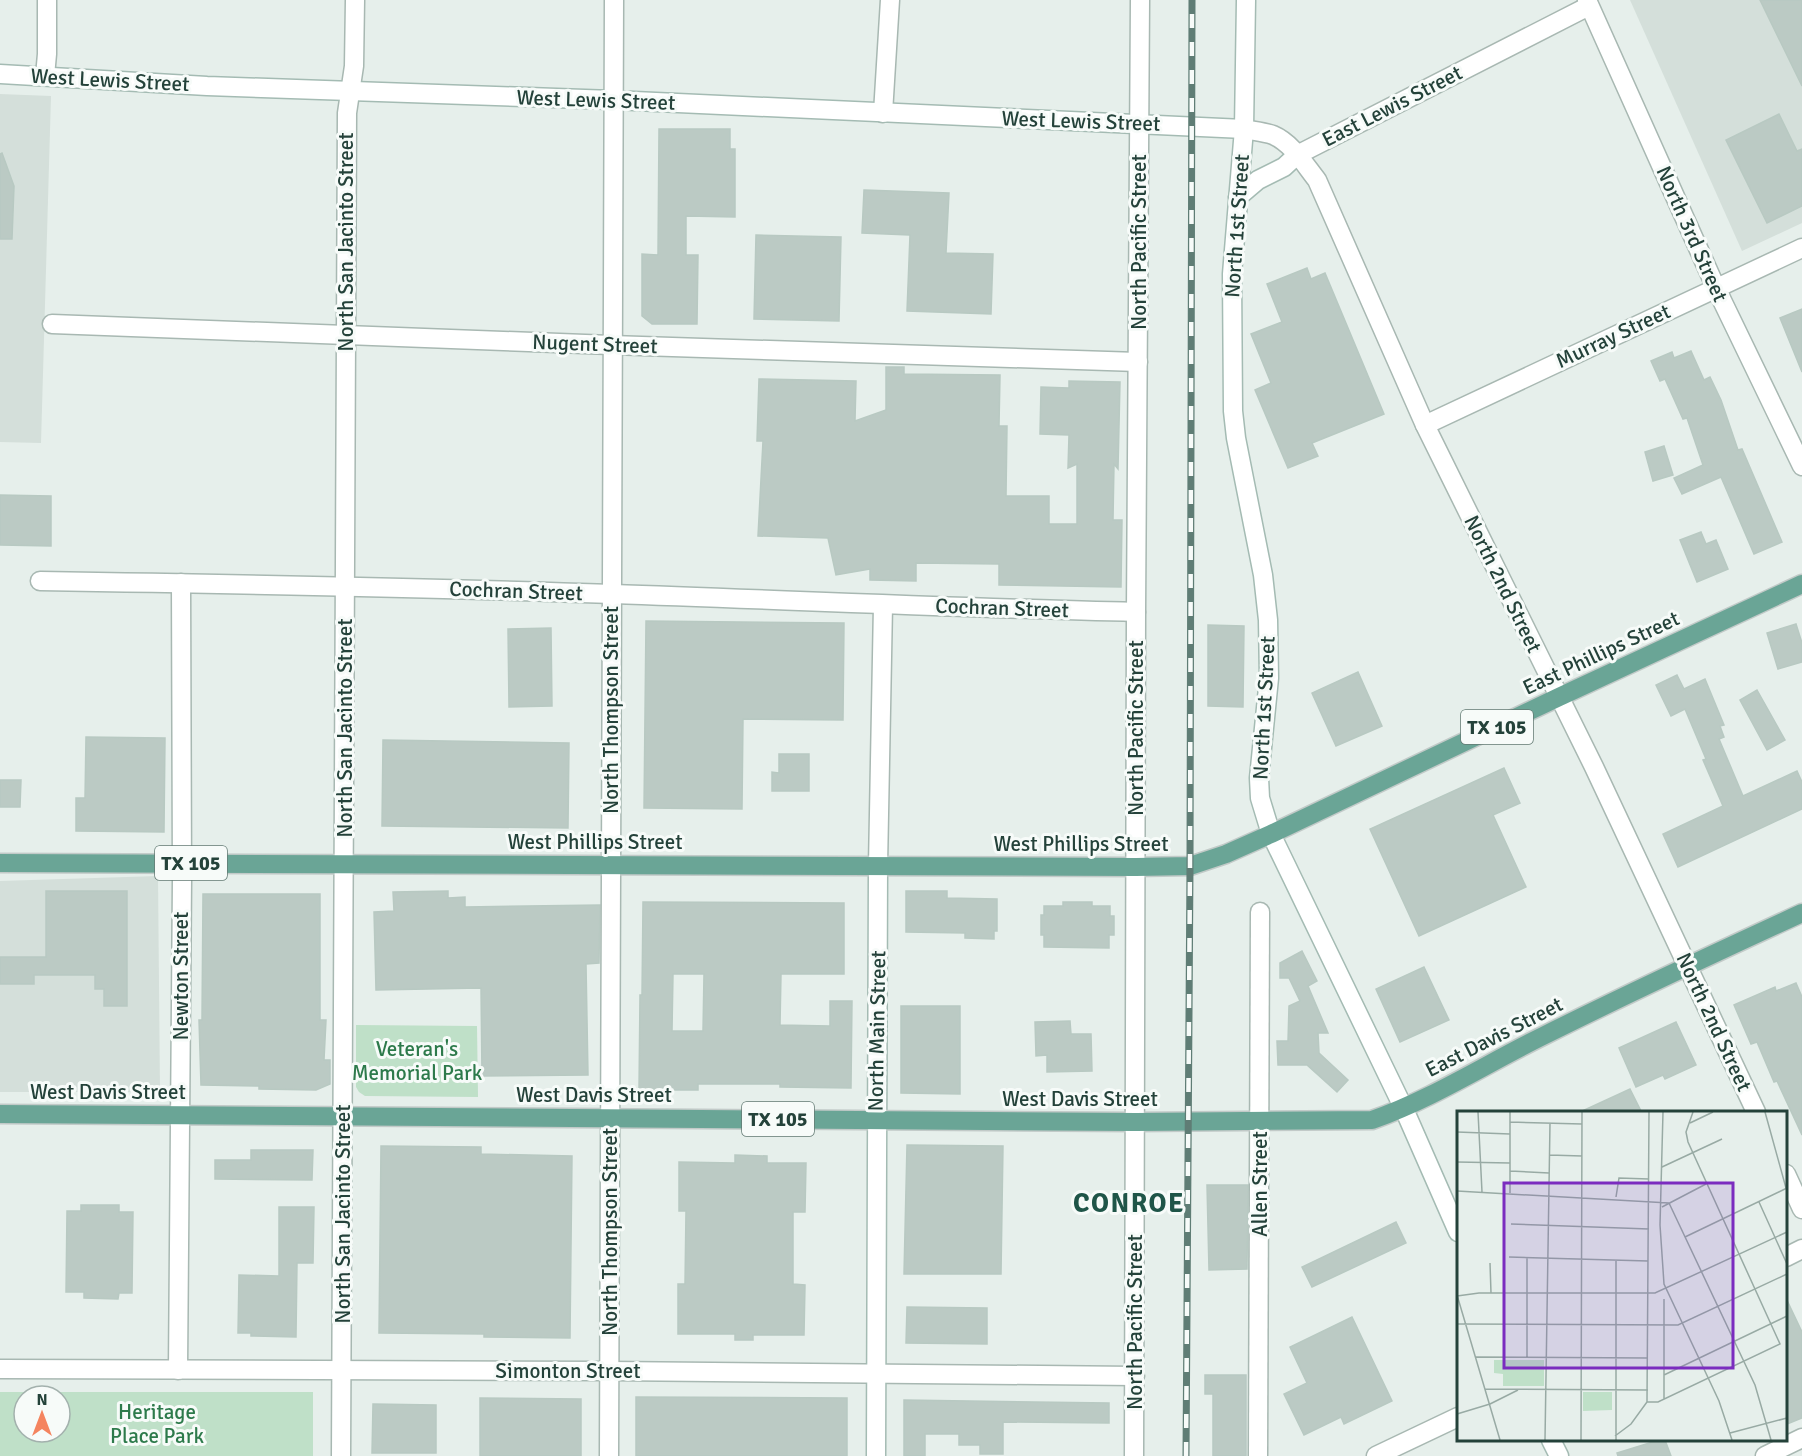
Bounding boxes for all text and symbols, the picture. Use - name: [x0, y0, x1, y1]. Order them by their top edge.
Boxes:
- street label: East Lewis Street: [1318, 59, 1466, 153]
- street label: West Lewis Street: [30, 63, 190, 97]
- street label: West Lewis Street: [516, 84, 676, 116]
- street label: West Lewis Street: [1001, 105, 1161, 137]
- street label: North San Jacinto Street: [333, 132, 359, 352]
- street label: North 1st Street: [1219, 153, 1255, 299]
- street label: North Pacific Street: [1126, 154, 1152, 330]
- street label: North 3rd Street: [1650, 162, 1734, 306]
- street label: Murray Street: [1552, 298, 1674, 374]
- street label: Nugent Street: [532, 329, 658, 359]
- street label: North 2nd Street: [1458, 511, 1548, 657]
- street label: Cochran Street: [449, 576, 583, 606]
- street label: Cochran Street: [935, 593, 1069, 623]
- street label: East Phillips Street: [1518, 605, 1684, 701]
- street label: North Thompson Street: [598, 606, 624, 814]
- street label: North San Jacinto Street: [332, 618, 358, 838]
- street label: North 1st Street: [1247, 635, 1281, 781]
- street label: North Pacific Street: [1123, 640, 1149, 816]
- road number: TX 105: [1461, 710, 1533, 744]
- street label: West Phillips Street: [507, 829, 683, 855]
- street label: West Phillips Street: [993, 831, 1169, 857]
- road number: TX 105: [155, 846, 227, 880]
- street label: Newton Street: [168, 912, 194, 1040]
- street label: North 2nd Street: [1671, 949, 1757, 1095]
- street label: North Main Street: [863, 950, 891, 1112]
- street label: East Davis Street: [1421, 991, 1567, 1083]
- park label: Veteran's Memorial Park: [352, 1036, 483, 1086]
- street label: West Davis Street: [30, 1079, 186, 1105]
- street label: West Davis Street: [516, 1082, 672, 1108]
- street label: West Davis Street: [1002, 1086, 1158, 1112]
- road number: TX 105: [742, 1102, 814, 1136]
- street label: North San Jacinto Street: [330, 1104, 356, 1324]
- inset map: [1457, 1111, 1787, 1441]
- street label: North Thompson Street: [597, 1128, 623, 1336]
- street label: Allen Street: [1247, 1131, 1273, 1237]
- district label: CONROE: [1073, 1187, 1185, 1220]
- street label: North Pacific Street: [1122, 1234, 1148, 1410]
- street label: Simonton Street: [495, 1358, 641, 1384]
- north arrow: [12, 1384, 72, 1444]
- text: N: [36, 1390, 48, 1410]
- park label: Heritage Place Park: [110, 1399, 204, 1449]

